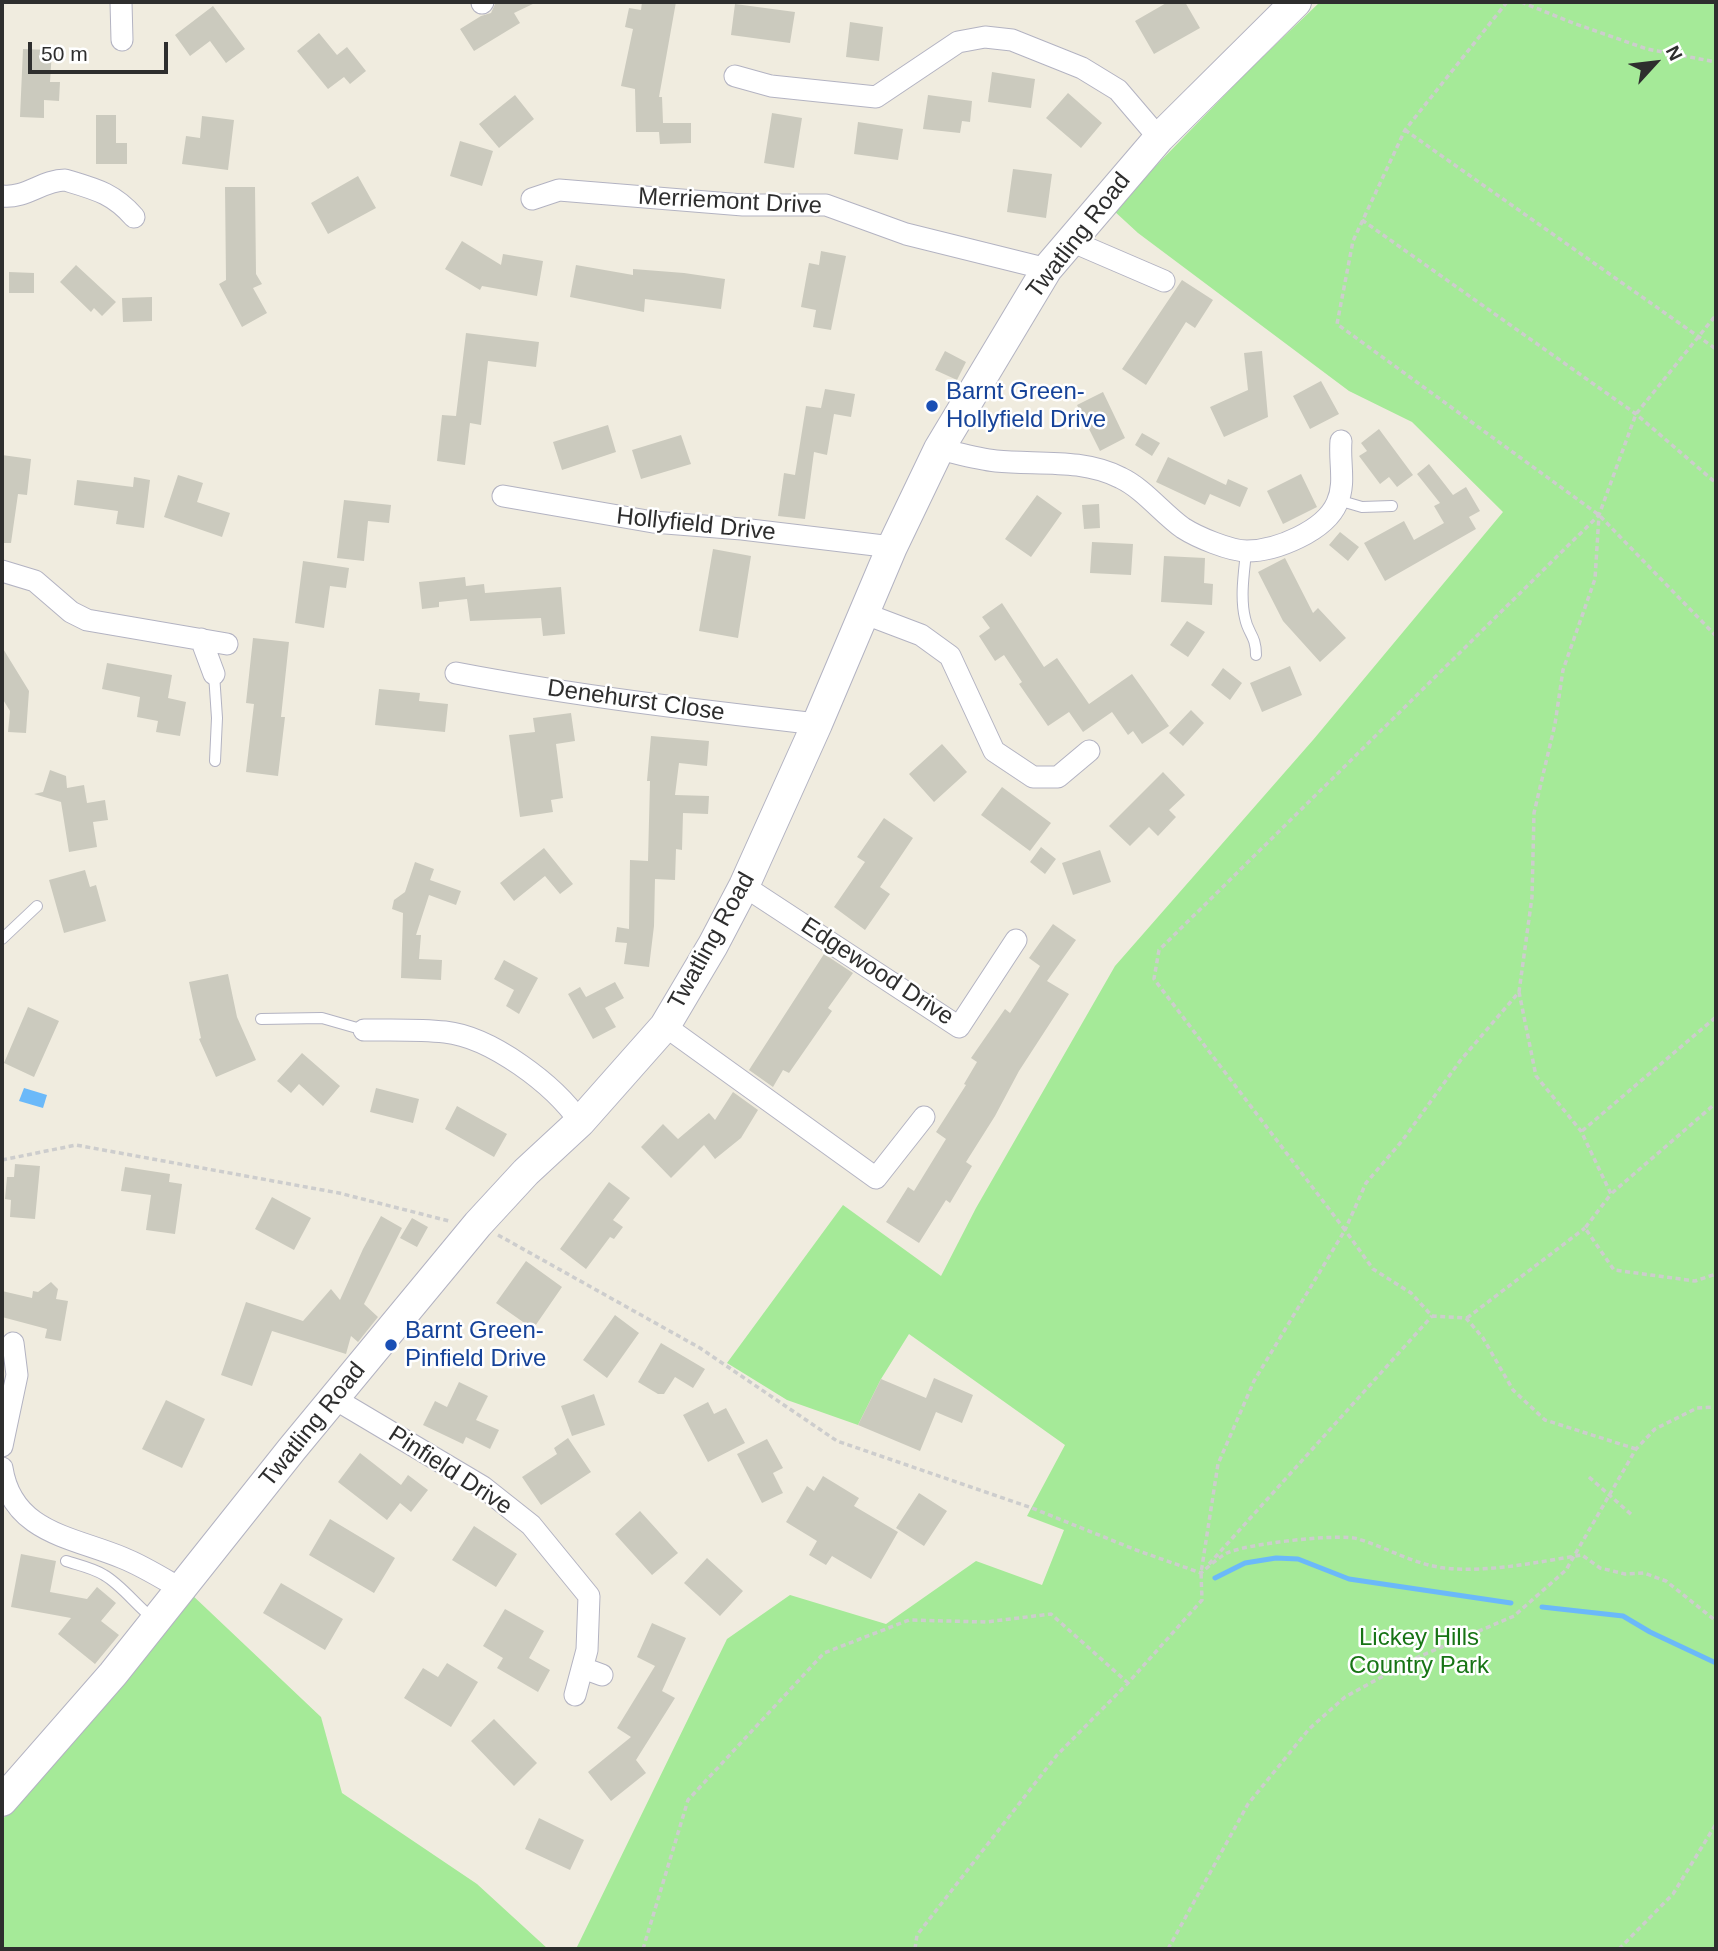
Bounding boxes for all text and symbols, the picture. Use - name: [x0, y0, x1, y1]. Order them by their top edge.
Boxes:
- scale bar: [32, 28, 172, 72]
- north arrow: [1620, 28, 1690, 98]
- text: 50 m: [41, 42, 88, 65]
- text: N: [1662, 42, 1687, 64]
- street label: Twatling Road: [1021, 167, 1137, 305]
- street label: Merriemont Drive: [637, 183, 823, 221]
- place label: Barnt Green- Hollyfield Drive: [946, 378, 1106, 434]
- marker: Barnt Green- Hollyfield Drive: [924, 398, 940, 414]
- street label: Hollyfield Drive: [615, 502, 777, 548]
- street label: Denehurst Close: [545, 674, 727, 728]
- street label: Twatling Road: [663, 868, 761, 1014]
- street label: Edgewood Drive: [795, 912, 959, 1032]
- place label: Barnt Green- Pinfield Drive: [405, 1317, 546, 1373]
- marker: Barnt Green- Pinfield Drive: [383, 1337, 399, 1353]
- street label: Twatling Road: [254, 1357, 372, 1493]
- street label: Pinfield Drive: [383, 1420, 517, 1522]
- park label: Lickey Hills Country Park: [1349, 1624, 1489, 1680]

